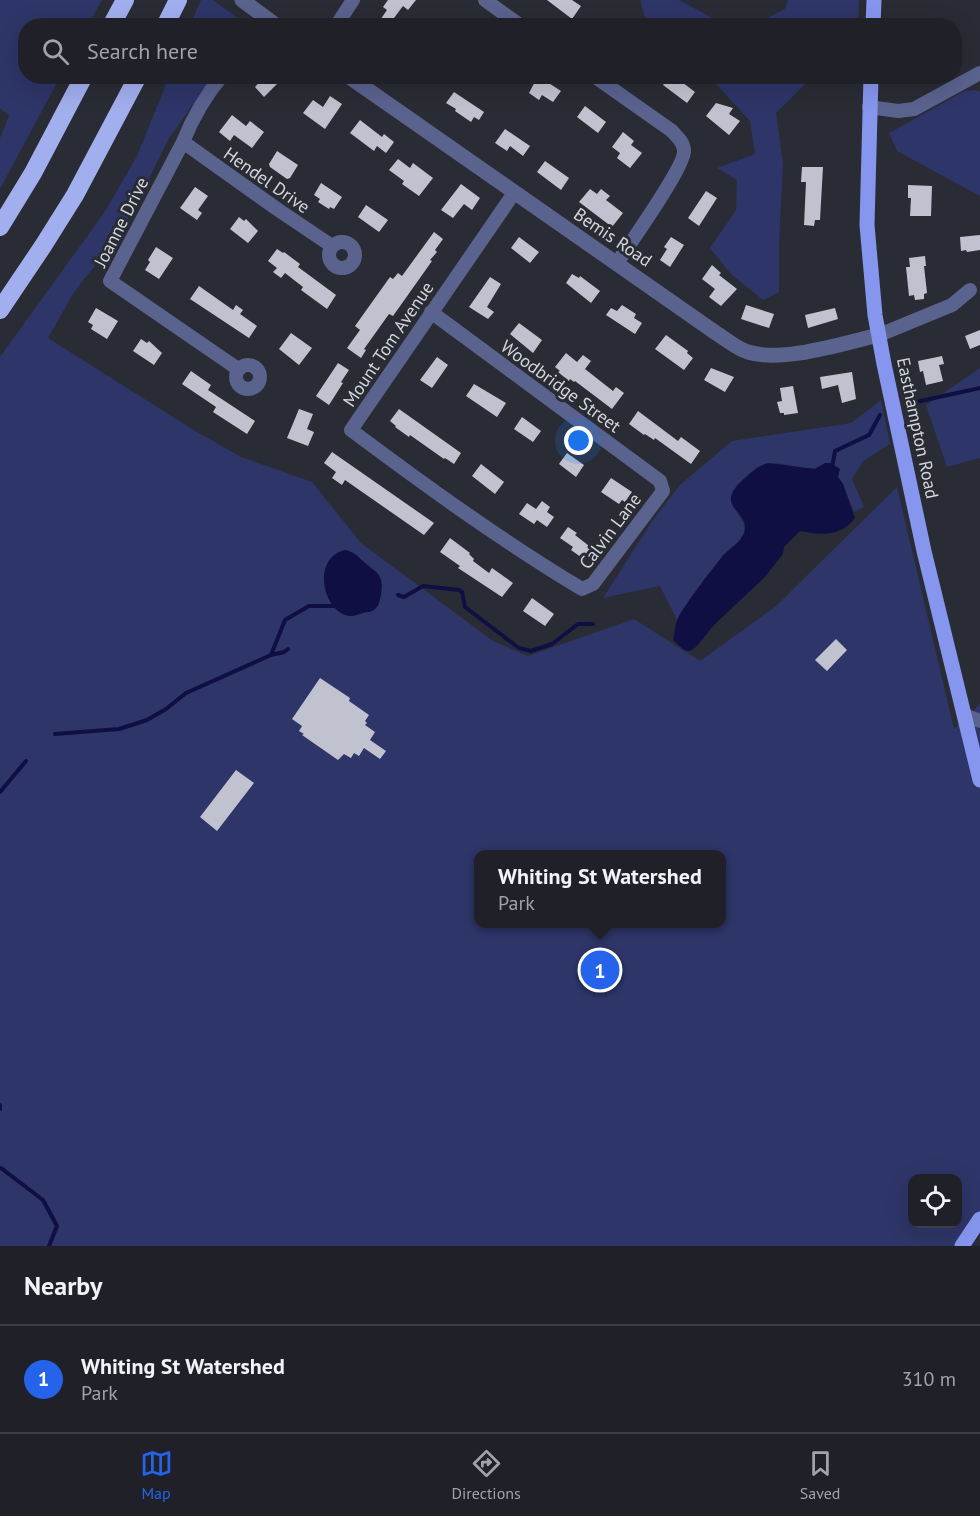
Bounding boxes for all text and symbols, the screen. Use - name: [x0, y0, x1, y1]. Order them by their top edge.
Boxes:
- search box: [18, 18, 962, 84]
- icon: search: [39, 35, 72, 68]
- text: Search here: [87, 37, 198, 65]
- street label: Hendel Drive: [219, 142, 315, 218]
- street label: Joanne Drive: [88, 173, 153, 272]
- street label: Bemis Road: [569, 202, 657, 272]
- street label: Mount Tom Avenue: [338, 277, 438, 411]
- street label: Woodbridge Street: [496, 335, 626, 437]
- street label: Easthampton Road: [892, 355, 944, 501]
- your location: [564, 426, 593, 455]
- street label: Calvin Lane: [574, 488, 646, 574]
- popup: [474, 850, 726, 928]
- text: Whiting St Watershed: [498, 862, 702, 890]
- text: Park: [498, 890, 535, 916]
- pin: 1: [580, 948, 620, 992]
- map controls: [908, 1174, 962, 1228]
- button: locate: [908, 1174, 962, 1228]
- text: Nearby: [24, 1269, 102, 1302]
- text: Whiting St Watershed: [81, 1352, 285, 1380]
- text: 1: [38, 1366, 49, 1392]
- text: 310 m: [902, 1366, 956, 1392]
- text: Park: [81, 1380, 118, 1406]
- tab: Map: [140, 1447, 173, 1503]
- tab: Directions: [452, 1447, 521, 1503]
- tab: Saved: [800, 1447, 840, 1503]

